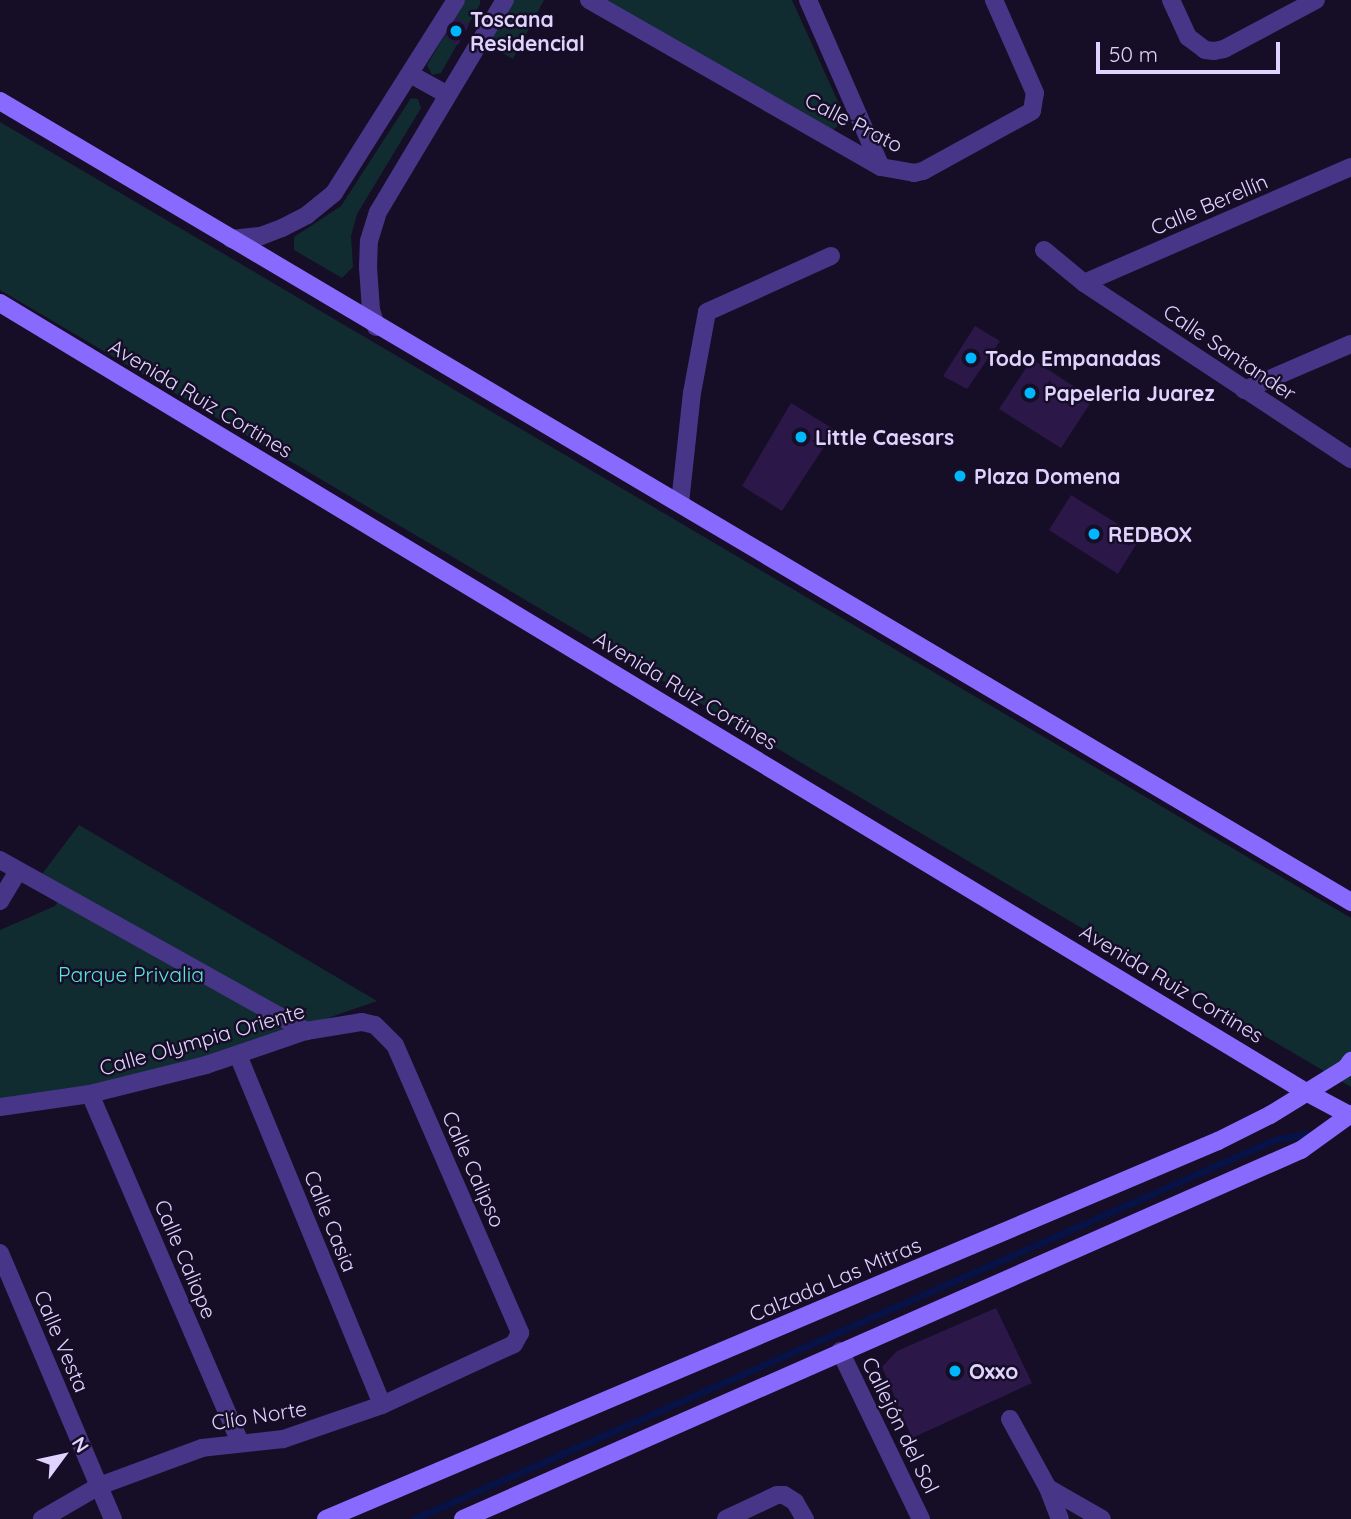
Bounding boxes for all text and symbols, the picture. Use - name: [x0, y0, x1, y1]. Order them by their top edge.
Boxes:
- place label: Toscana Residencial: [470, 6, 585, 56]
- marker: Toscana Residencial: [448, 23, 464, 39]
- scale bar: [1099, 28, 1283, 72]
- text: 50 m: [1109, 41, 1158, 67]
- street label: Calle Prato: [801, 87, 907, 157]
- street label: Calle Berellín: [1147, 168, 1271, 240]
- street label: Calle Santander: [1159, 298, 1301, 406]
- street label: Avenida Ruiz Cortines: [105, 333, 297, 463]
- place label: Todo Empanadas: [985, 345, 1161, 371]
- marker: Todo Empanadas: [963, 350, 979, 366]
- place label: Papeleria Juarez: [1044, 380, 1215, 406]
- marker: Papeleria Juarez: [1022, 385, 1038, 401]
- place label: Little Caesars: [815, 424, 954, 450]
- marker: Little Caesars: [793, 429, 809, 445]
- place label: Plaza Domena: [974, 463, 1120, 489]
- marker: Plaza Domena: [952, 468, 968, 484]
- place label: REDBOX: [1108, 521, 1192, 547]
- marker: REDBOX: [1086, 526, 1102, 542]
- street label: Avenida Ruiz Cortines: [590, 625, 782, 755]
- street label: Avenida Ruiz Cortines: [1076, 918, 1268, 1048]
- park label: Parque Privalia: [58, 961, 204, 987]
- street label: Calle Olympia Oriente: [96, 998, 308, 1080]
- street label: Calle Calipso: [437, 1107, 511, 1231]
- street label: Calle Casia: [299, 1167, 363, 1275]
- street label: Calle Caliope: [150, 1196, 222, 1322]
- street label: Calzada Las Mitras: [745, 1231, 925, 1327]
- street label: Calle Vesta: [29, 1286, 95, 1396]
- street label: Callejón del Sol: [857, 1353, 945, 1497]
- place label: Oxxo: [969, 1358, 1018, 1384]
- marker: Oxxo: [947, 1363, 963, 1379]
- street label: Clío Norte: [209, 1395, 309, 1435]
- north arrow: [28, 1421, 98, 1491]
- text: N: [67, 1432, 94, 1457]

